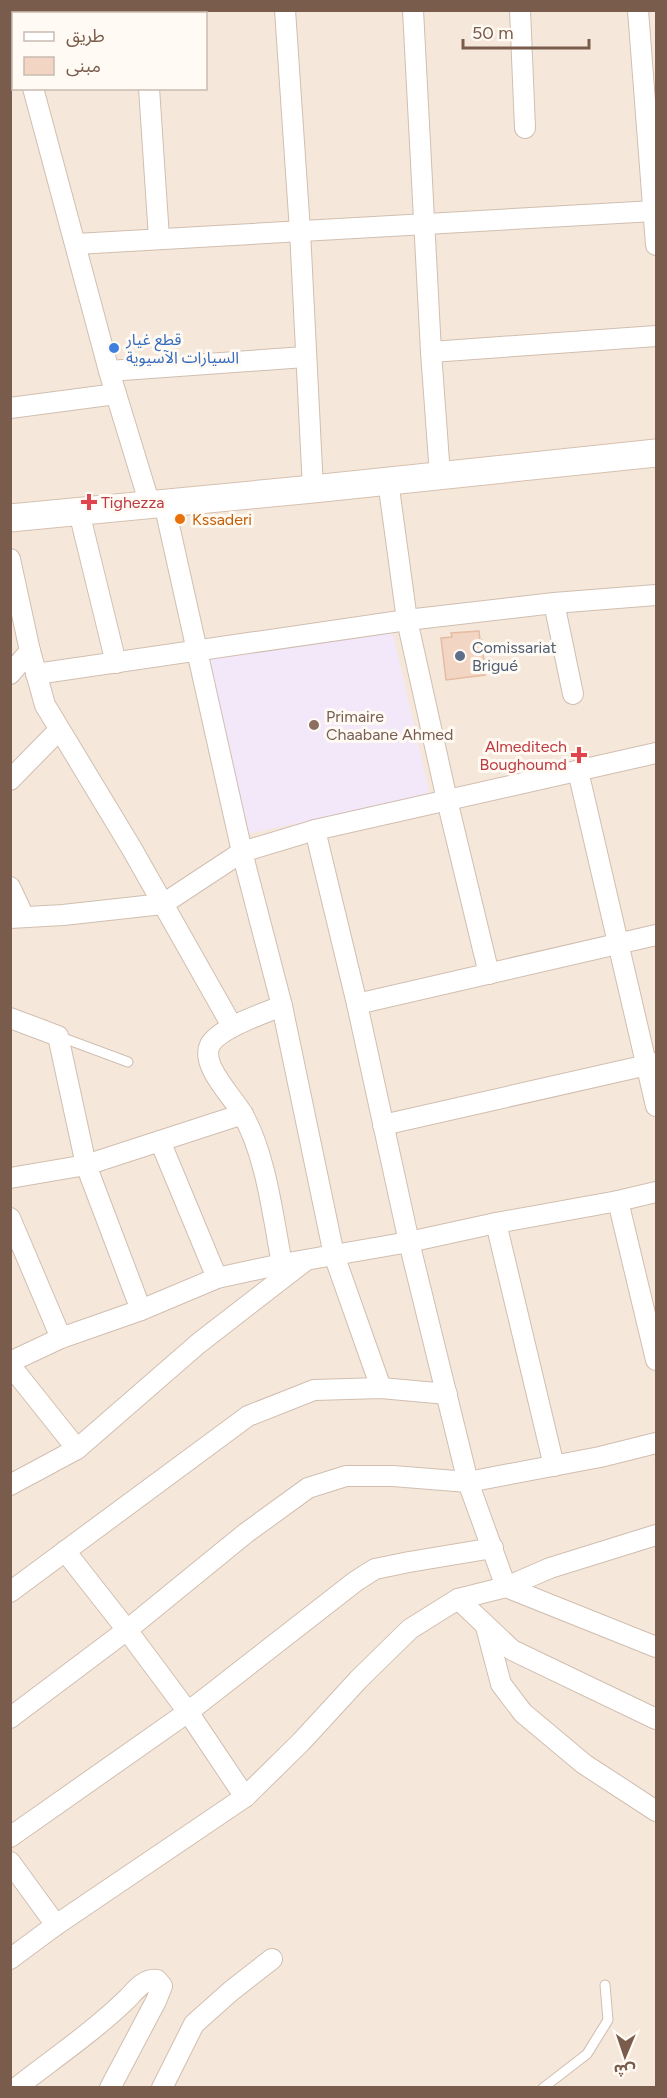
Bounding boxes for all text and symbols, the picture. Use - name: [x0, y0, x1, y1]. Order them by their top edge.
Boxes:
- legend: [12, 12, 207, 90]
- scale bar: [463, 12, 589, 50]
- text: 50 m: [472, 22, 514, 44]
- text: طريق: [66, 25, 105, 47]
- text: مبنى: [66, 55, 101, 77]
- place label: قطع غيار السيارات الآسيوية: [125, 330, 239, 367]
- marker: قطع غيار السيارات الآسيوية: [107, 341, 121, 355]
- place label: Tighezza: [101, 493, 164, 512]
- marker: Tighezza: [82, 495, 96, 509]
- place label: Kssaderi: [192, 510, 252, 529]
- marker: Kssaderi: [173, 512, 187, 526]
- place label: Comissariat Brigué: [472, 638, 557, 675]
- marker: Comissariat Brigué: [453, 649, 467, 663]
- place label: Primaire Chaabane Ahmed: [326, 707, 453, 744]
- marker: Primaire Chaabane Ahmed: [307, 718, 321, 732]
- place label: Almeditech Boughoumd: [479, 737, 567, 774]
- marker: Almeditech Boughoumd: [572, 748, 586, 762]
- north arrow: [595, 2026, 655, 2086]
- text: ش: [613, 2061, 636, 2080]

